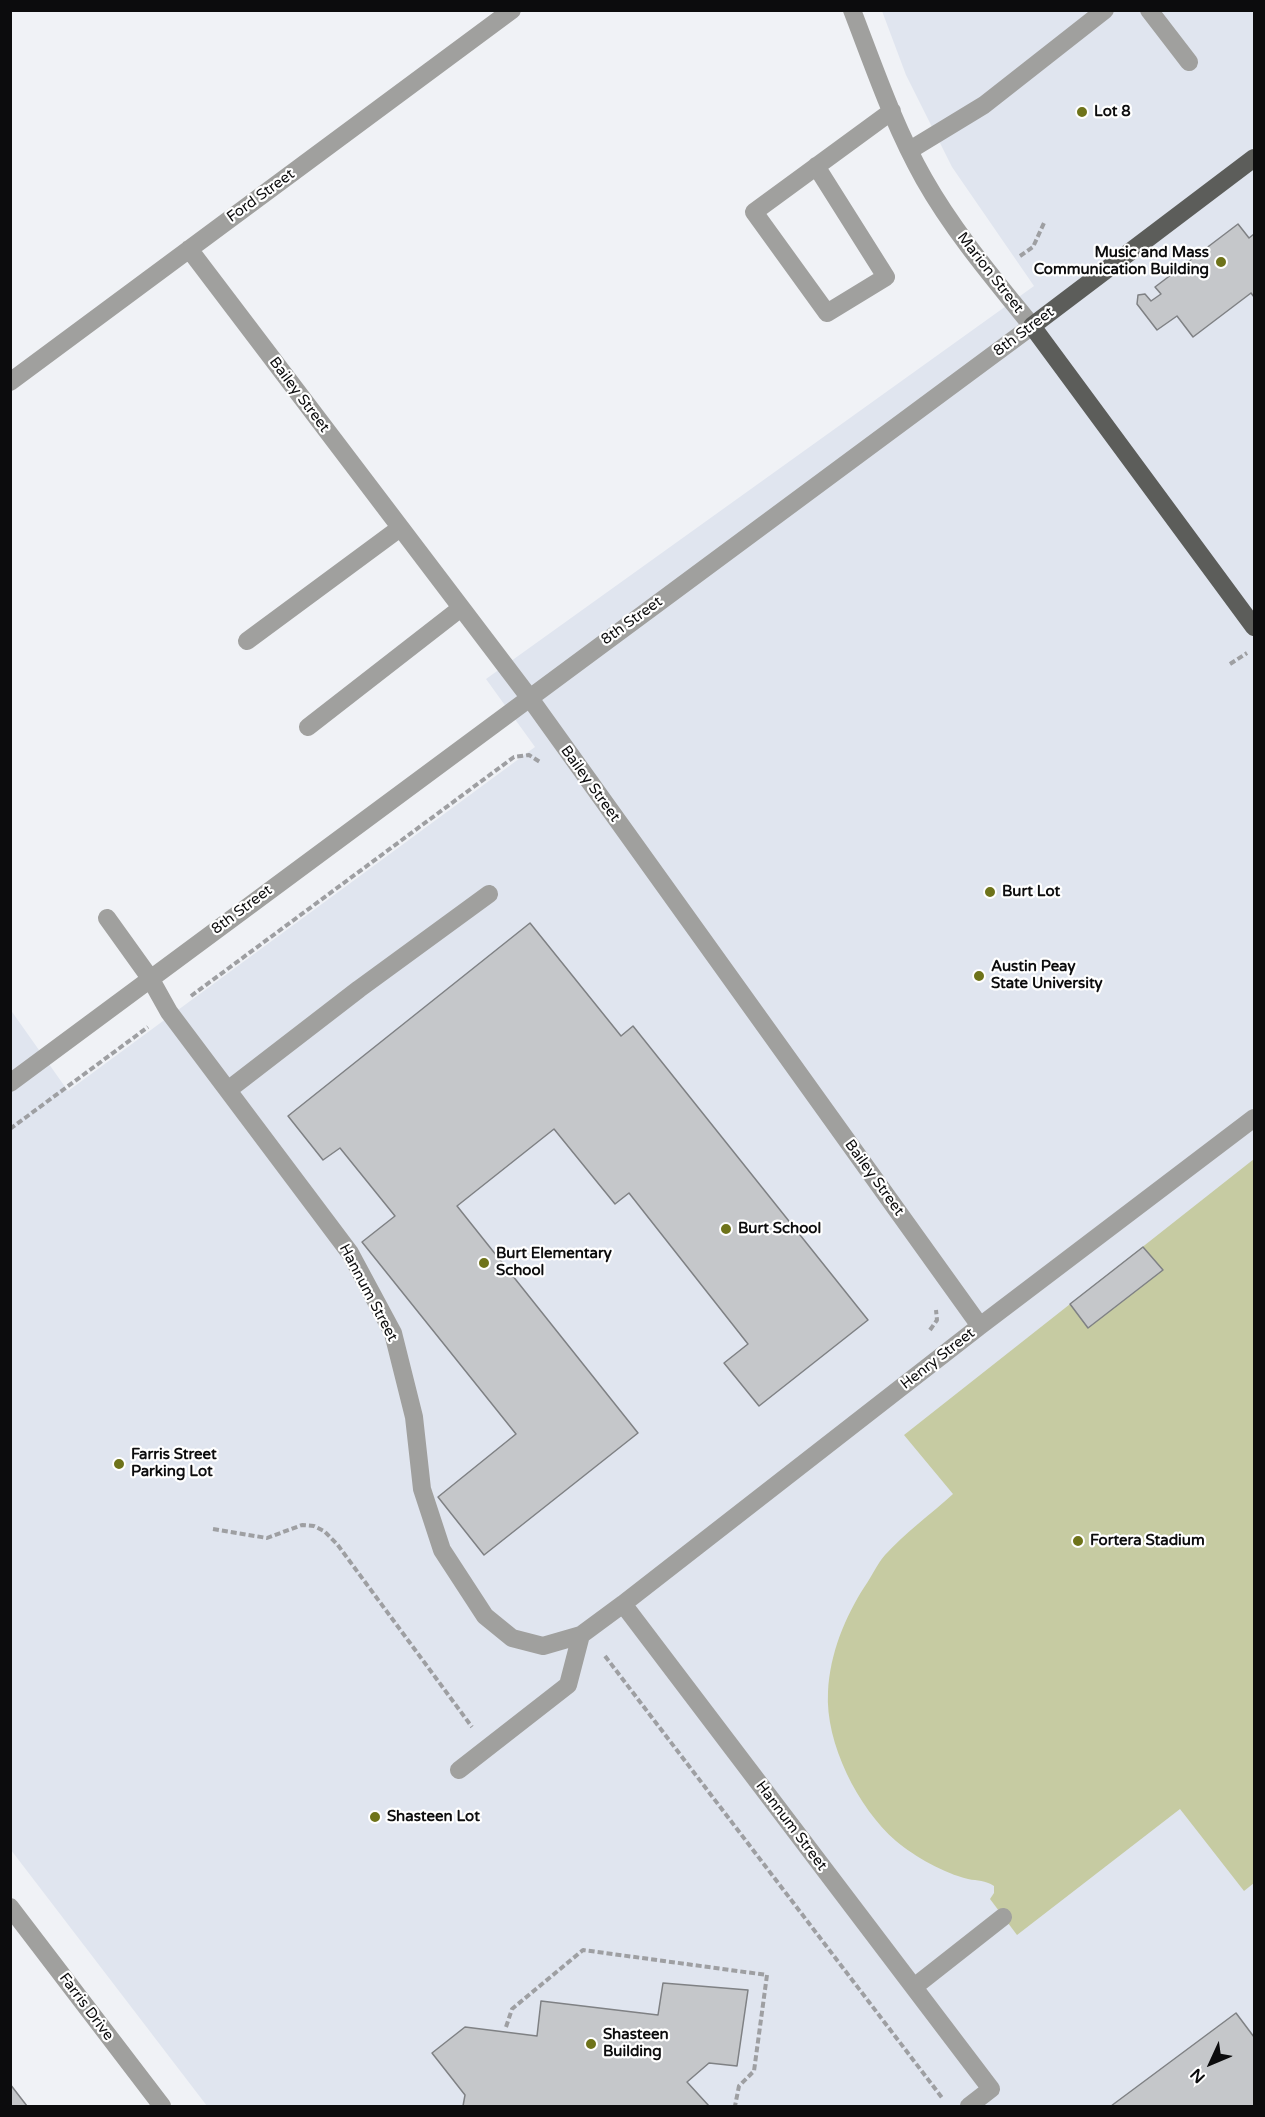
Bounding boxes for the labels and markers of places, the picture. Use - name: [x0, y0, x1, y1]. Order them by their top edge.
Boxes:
- place label: Lot 8: [1094, 103, 1131, 121]
- marker: Lot 8: [1075, 105, 1089, 119]
- place label: Music and Mass Communication Building: [1034, 244, 1209, 279]
- marker: Music and Mass Communication Building: [1214, 255, 1228, 269]
- place label: Burt Lot: [1002, 883, 1060, 901]
- marker: Burt Lot: [983, 885, 997, 899]
- place label: Austin Peay State University: [991, 958, 1103, 993]
- marker: Austin Peay State University: [972, 969, 986, 983]
- place label: Burt School: [738, 1220, 821, 1238]
- marker: Burt School: [719, 1222, 733, 1236]
- place label: Burt Elementary School: [496, 1245, 612, 1280]
- marker: Burt Elementary School: [477, 1256, 491, 1270]
- place label: Farris Street Parking Lot: [131, 1446, 217, 1481]
- marker: Farris Street Parking Lot: [112, 1457, 126, 1471]
- place label: Fortera Stadium: [1090, 1532, 1205, 1550]
- marker: Fortera Stadium: [1071, 1534, 1085, 1548]
- place label: Shasteen Lot: [387, 1808, 480, 1826]
- marker: Shasteen Lot: [368, 1810, 382, 1824]
- place label: Shasteen Building: [603, 2026, 669, 2061]
- marker: Shasteen Building: [584, 2037, 598, 2051]

